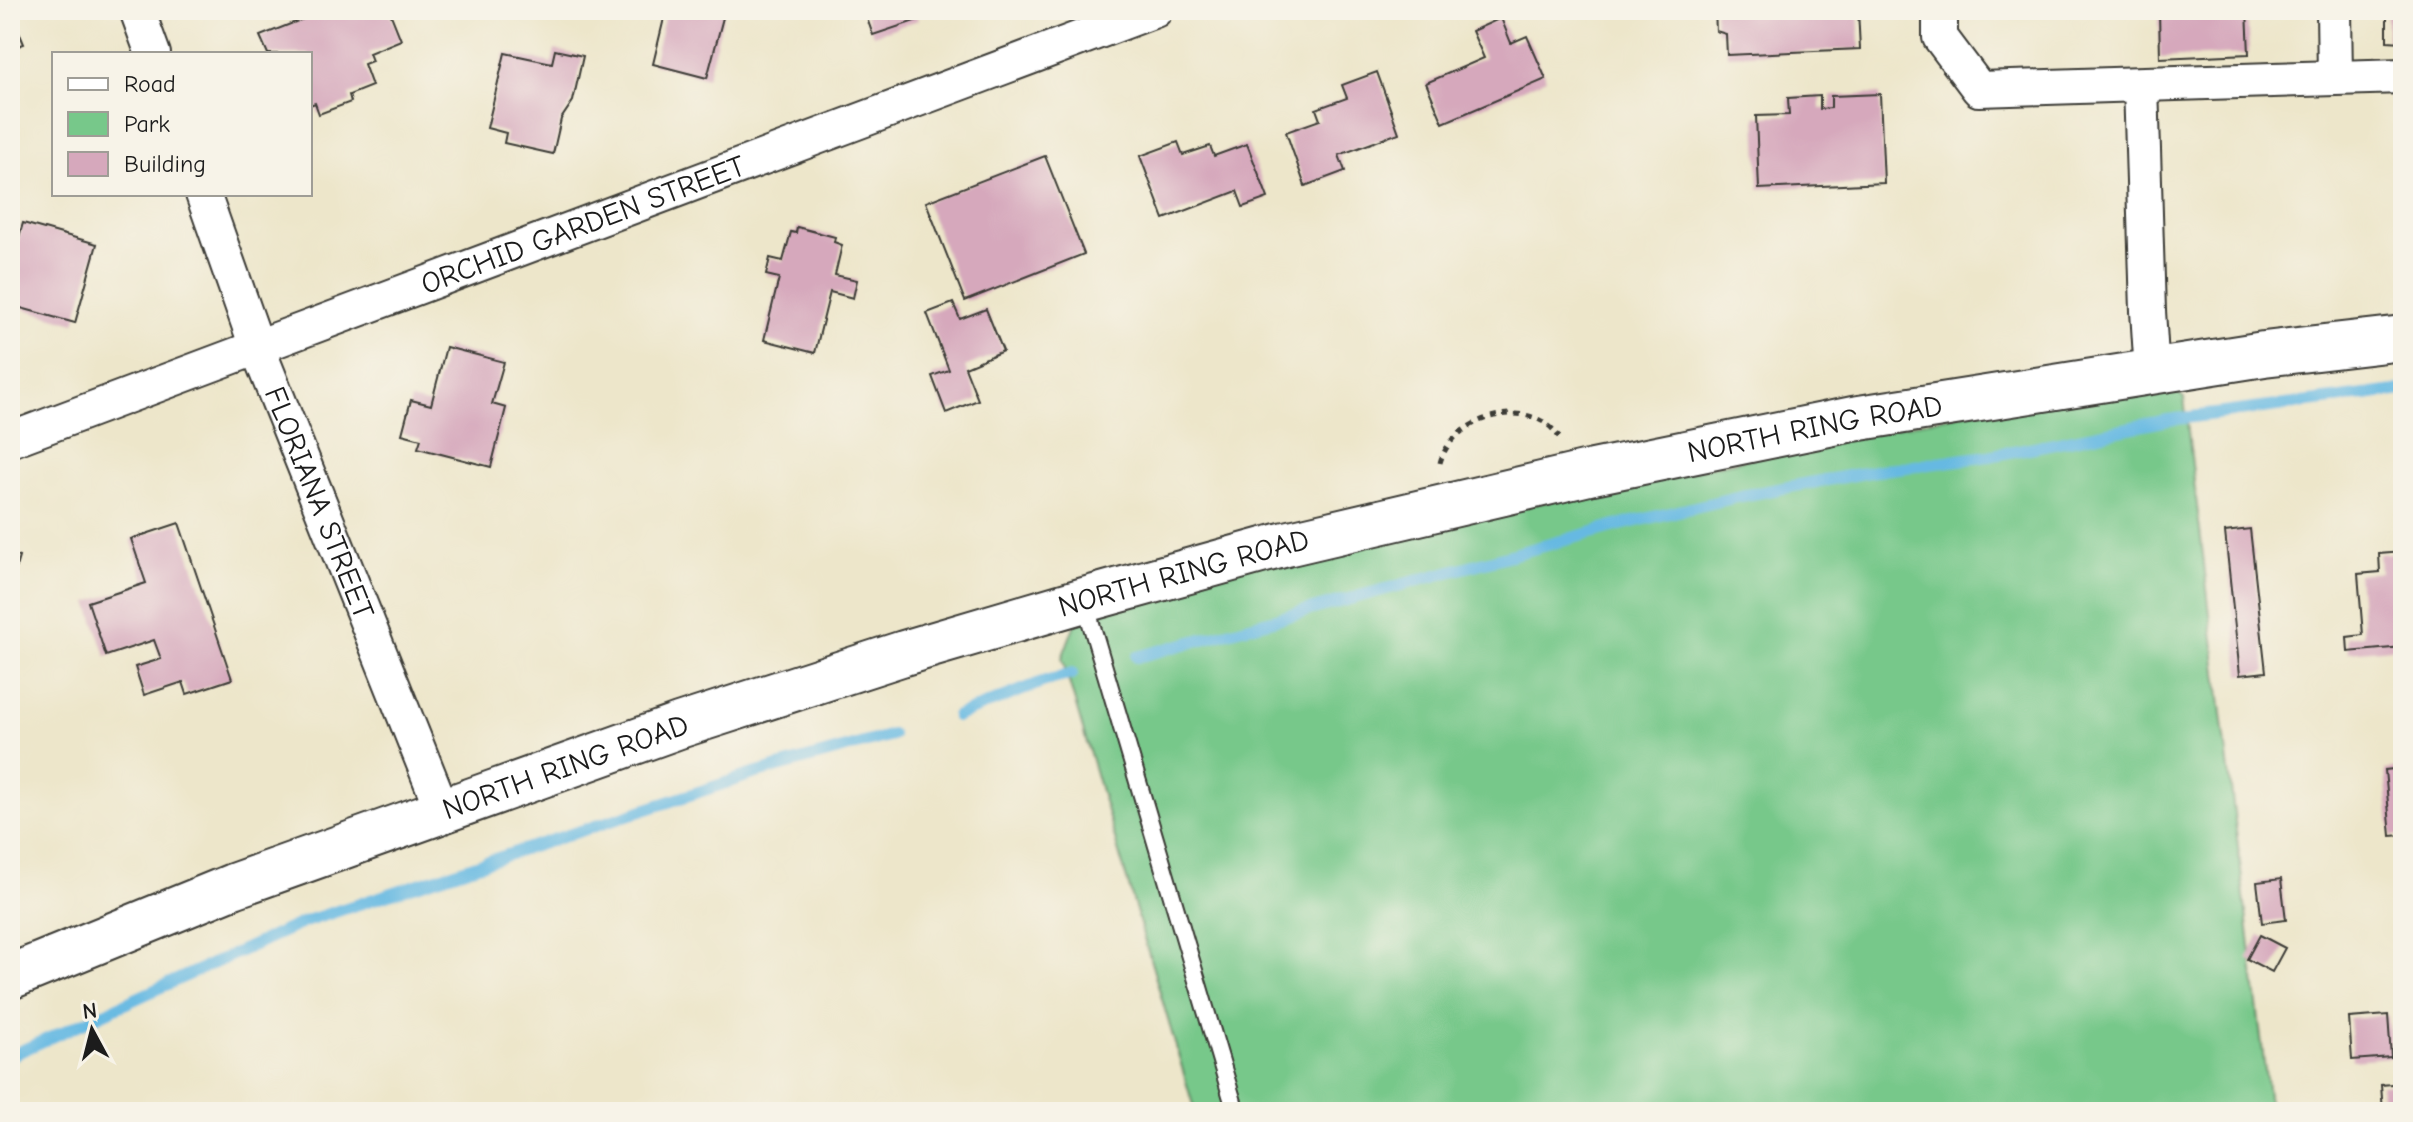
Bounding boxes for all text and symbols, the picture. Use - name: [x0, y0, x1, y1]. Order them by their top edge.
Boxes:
- legend: [52, 52, 312, 196]
- text: Road: [124, 70, 176, 98]
- text: Park: [124, 110, 170, 138]
- street label: ORCHID GARDEN STREET: [416, 148, 750, 302]
- text: Building: [124, 150, 206, 178]
- street label: FLORIANA STREET: [257, 382, 381, 624]
- street label: NORTH RING ROAD: [1684, 388, 1945, 470]
- street label: NORTH RING ROAD: [1054, 522, 1312, 625]
- street label: NORTH RING ROAD: [438, 707, 693, 827]
- north arrow: [52, 990, 132, 1070]
- text: N: [81, 997, 98, 1025]

